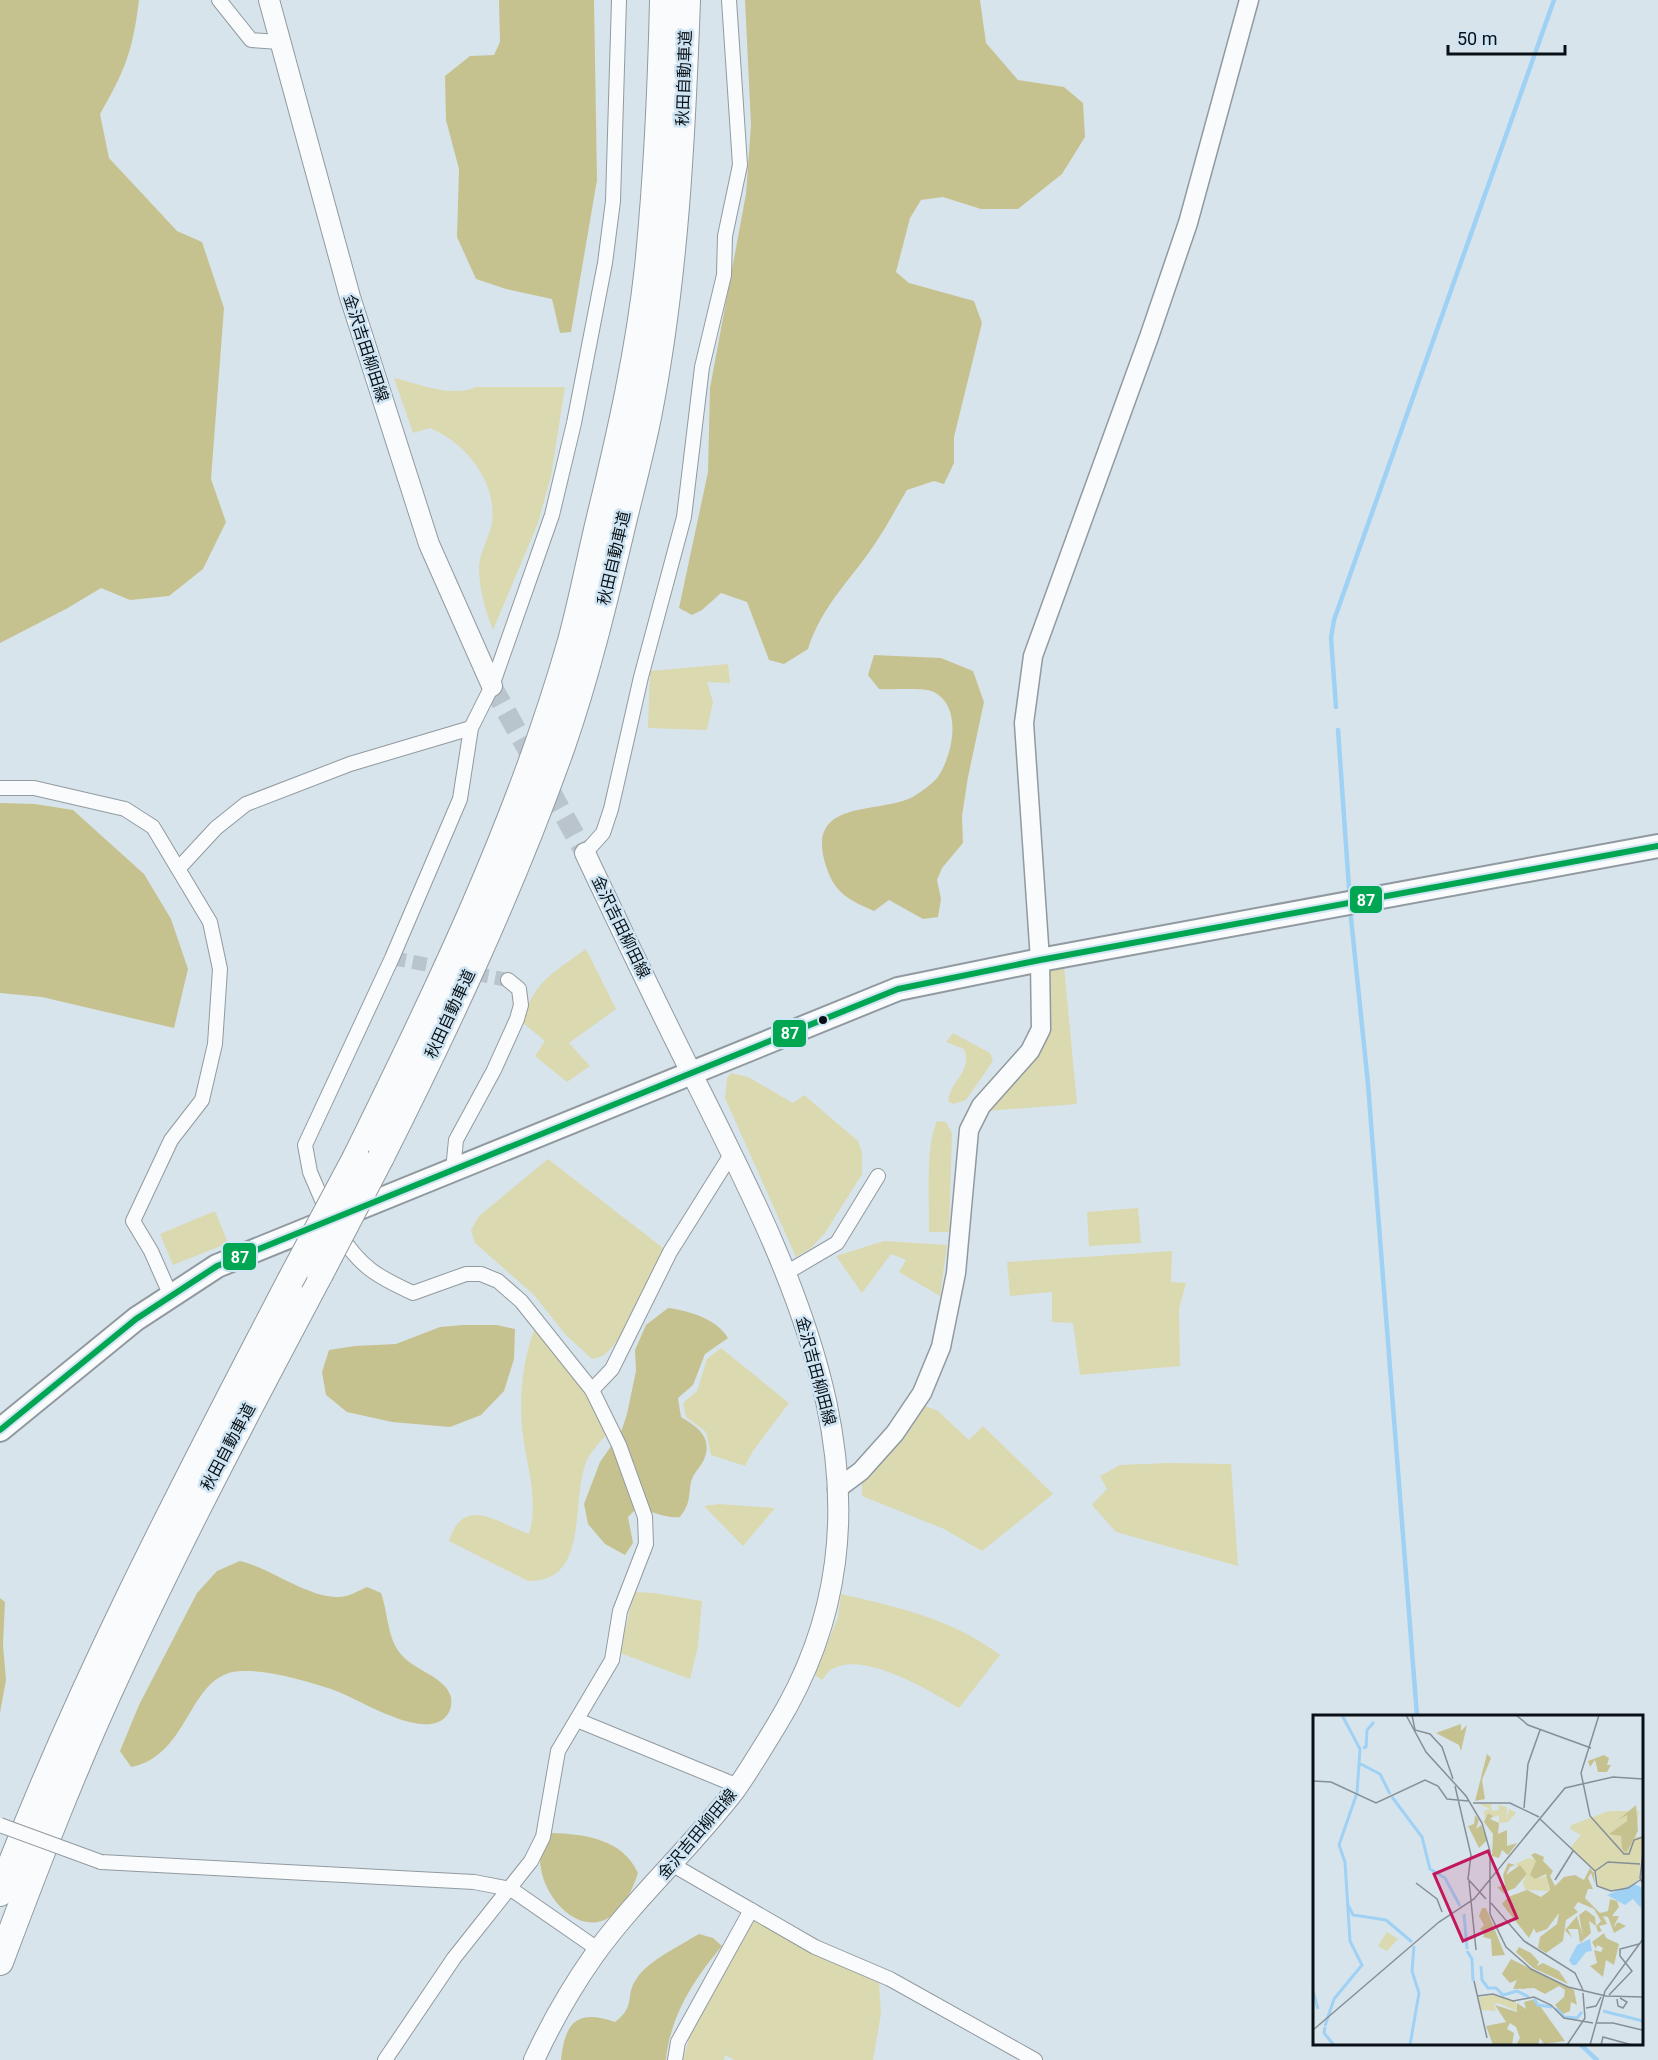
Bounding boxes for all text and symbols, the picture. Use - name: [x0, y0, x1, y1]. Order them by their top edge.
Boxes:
- scale bar: [1448, 18, 1565, 56]
- text: 50 m: [1457, 28, 1497, 49]
- street label: 秋田自動車道: [673, 30, 695, 126]
- street label: 金沢吉田柳田線: [340, 292, 392, 404]
- street label: 秋田自動車道: [594, 509, 634, 607]
- street label: 金沢吉田柳田線: [588, 872, 654, 982]
- line badge: 87: [1349, 885, 1383, 914]
- text: 87: [1357, 891, 1375, 910]
- street label: 秋田自動車道: [421, 966, 479, 1062]
- unlabelled marker: [817, 1014, 829, 1026]
- line badge: 87: [772, 1019, 807, 1048]
- text: 87: [781, 1024, 799, 1043]
- line badge: 87: [222, 1242, 257, 1271]
- text: 87: [231, 1248, 249, 1267]
- street label: 金沢吉田柳田線: [792, 1314, 840, 1428]
- street label: 秋田自動車道: [197, 1400, 259, 1494]
- inset map: [1313, 1715, 1643, 2045]
- street label: 金沢吉田柳田線: [654, 1785, 740, 1883]

